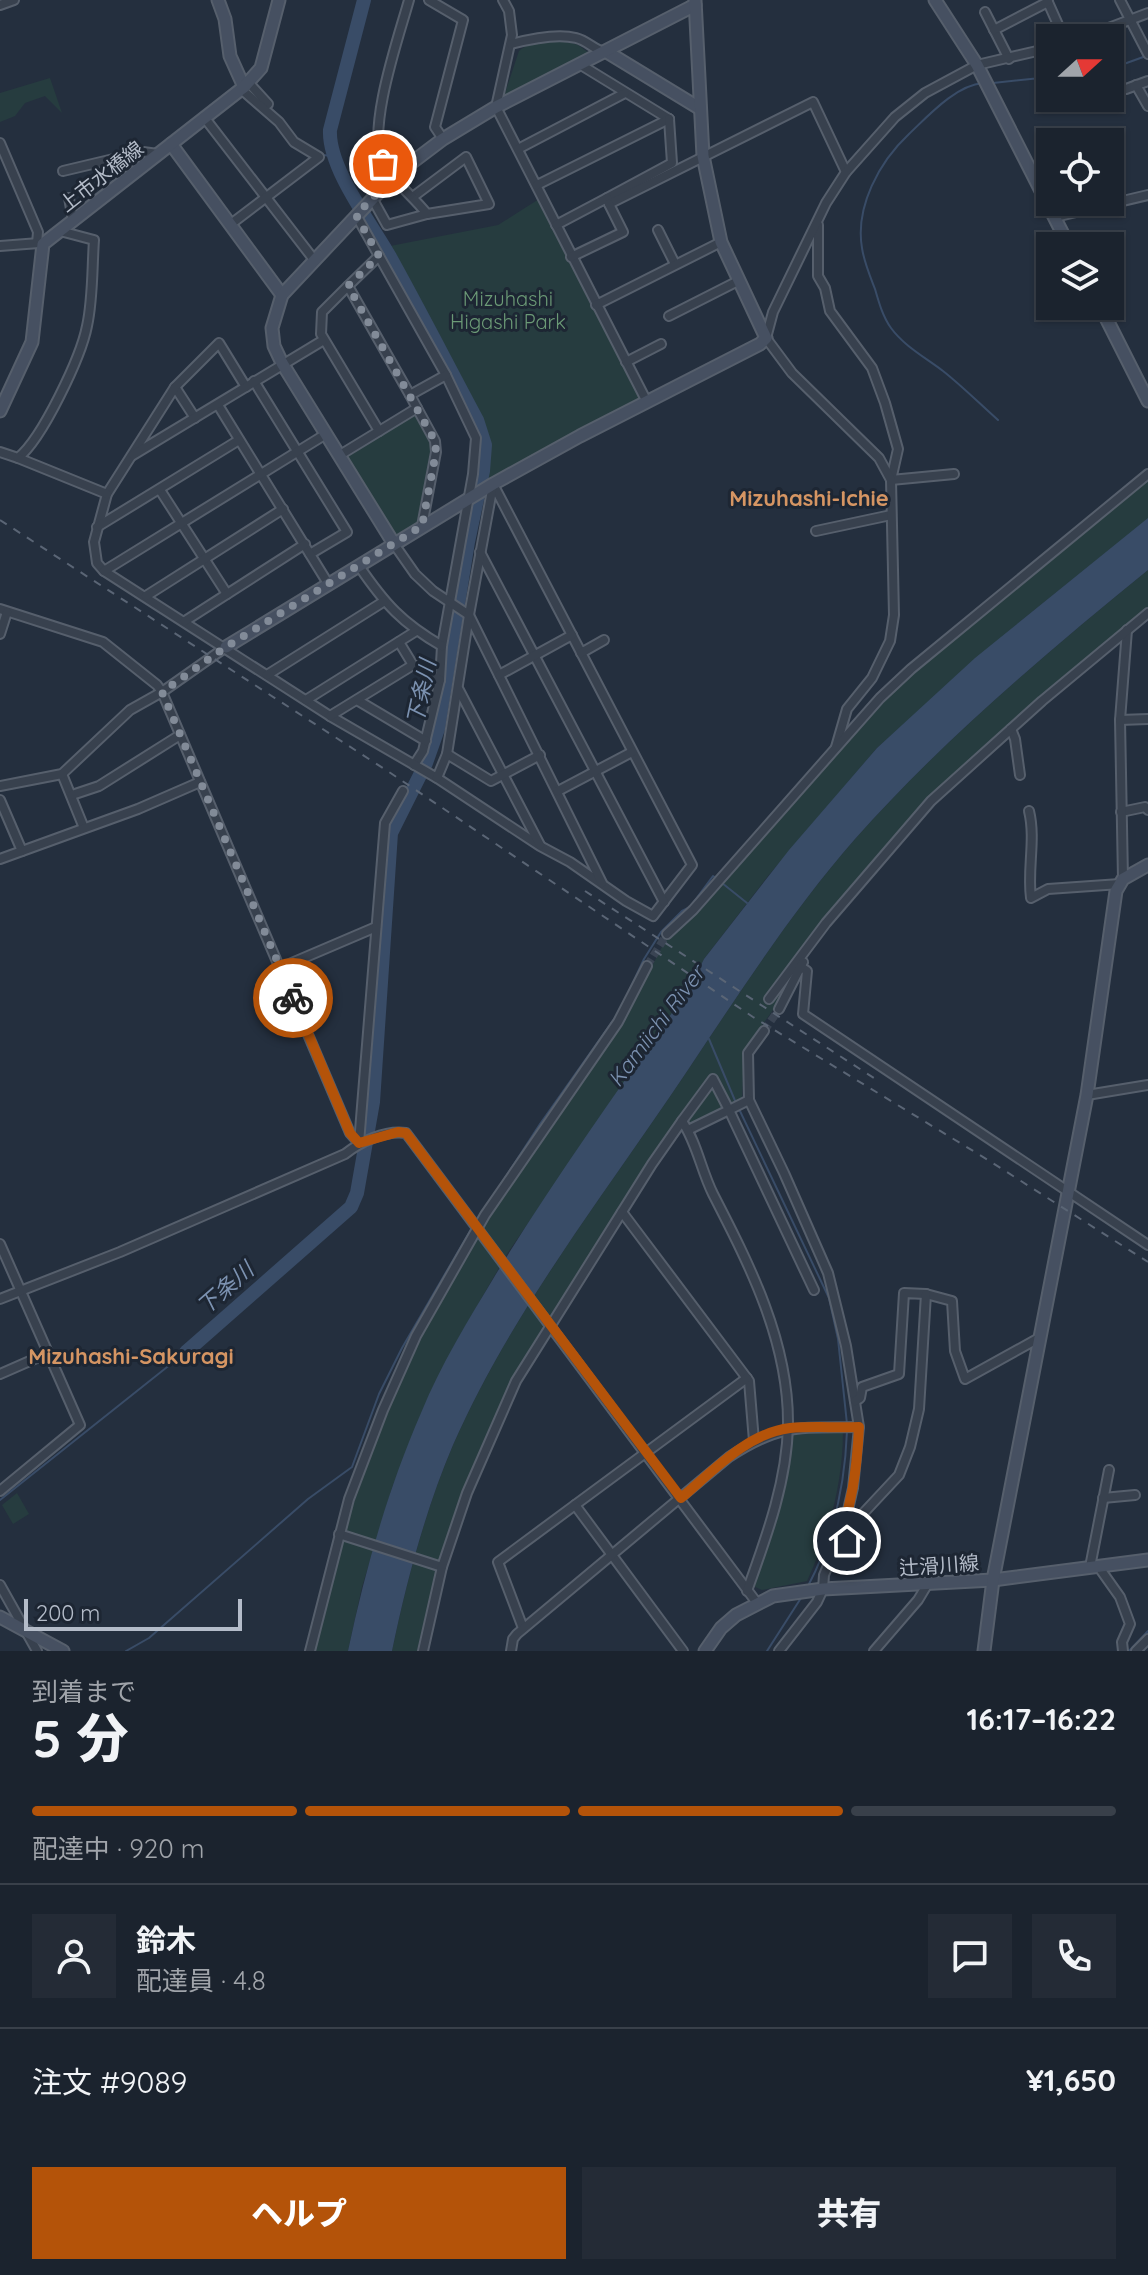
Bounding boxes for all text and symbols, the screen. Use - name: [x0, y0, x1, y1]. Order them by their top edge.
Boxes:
- north arrow: [1036, 24, 1124, 112]
- map controls: [1036, 24, 1124, 320]
- button: locate: [1036, 128, 1124, 216]
- pin: [349, 130, 417, 198]
- street label: 上市水橋線: [54, 135, 148, 217]
- icon: bag: [361, 142, 405, 186]
- button: layers: [1036, 232, 1124, 320]
- park label: Mizuhashi Higashi Park: [450, 286, 566, 334]
- district label: Mizuhashi-Ichie: [729, 484, 889, 512]
- water label: 下条川: [400, 655, 442, 727]
- courier: [253, 958, 333, 1038]
- water label: Kamiichi River: [601, 958, 712, 1092]
- icon: bike: [271, 976, 315, 1020]
- water label: 下条川: [191, 1254, 261, 1320]
- district label: Mizuhashi-Sakuragi: [28, 1342, 234, 1370]
- pin: [813, 1507, 881, 1575]
- icon: home: [825, 1519, 869, 1563]
- street label: 辻滑川線: [898, 1550, 980, 1580]
- scale bar: [24, 1595, 242, 1631]
- text: 200 m: [36, 1599, 100, 1627]
- text: 到着まで: [32, 1675, 136, 1708]
- text: 16:17–16:22: [967, 1700, 1116, 1738]
- text: 5 分: [32, 1705, 129, 1770]
- text: 配達中 · 920 m: [32, 1832, 204, 1865]
- button: person: [32, 1914, 116, 1998]
- button: chat: [928, 1914, 1012, 1998]
- button: phone: [1032, 1914, 1116, 1998]
- text: 鈴木: [136, 1921, 196, 1959]
- text: 配達員 · 4.8: [136, 1964, 266, 1997]
- text: ¥1,650: [1026, 2061, 1116, 2099]
- text: 注文 #9089: [32, 2063, 187, 2101]
- button: ヘルプ: [32, 2167, 566, 2259]
- button: 共有: [582, 2167, 1116, 2259]

